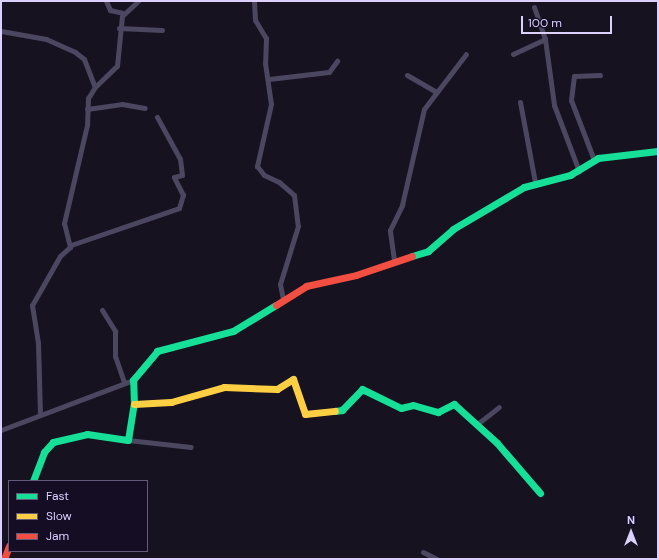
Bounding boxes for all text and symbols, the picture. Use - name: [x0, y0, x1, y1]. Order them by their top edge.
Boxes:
- scale bar: [523, 8, 614, 34]
- text: 100 m: [528, 15, 562, 31]
- legend: [8, 480, 148, 552]
- text: Fast: [46, 488, 69, 504]
- text: Slow: [46, 508, 72, 524]
- north arrow: [611, 512, 651, 552]
- text: N: [627, 513, 635, 527]
- text: Jam: [46, 528, 69, 544]

